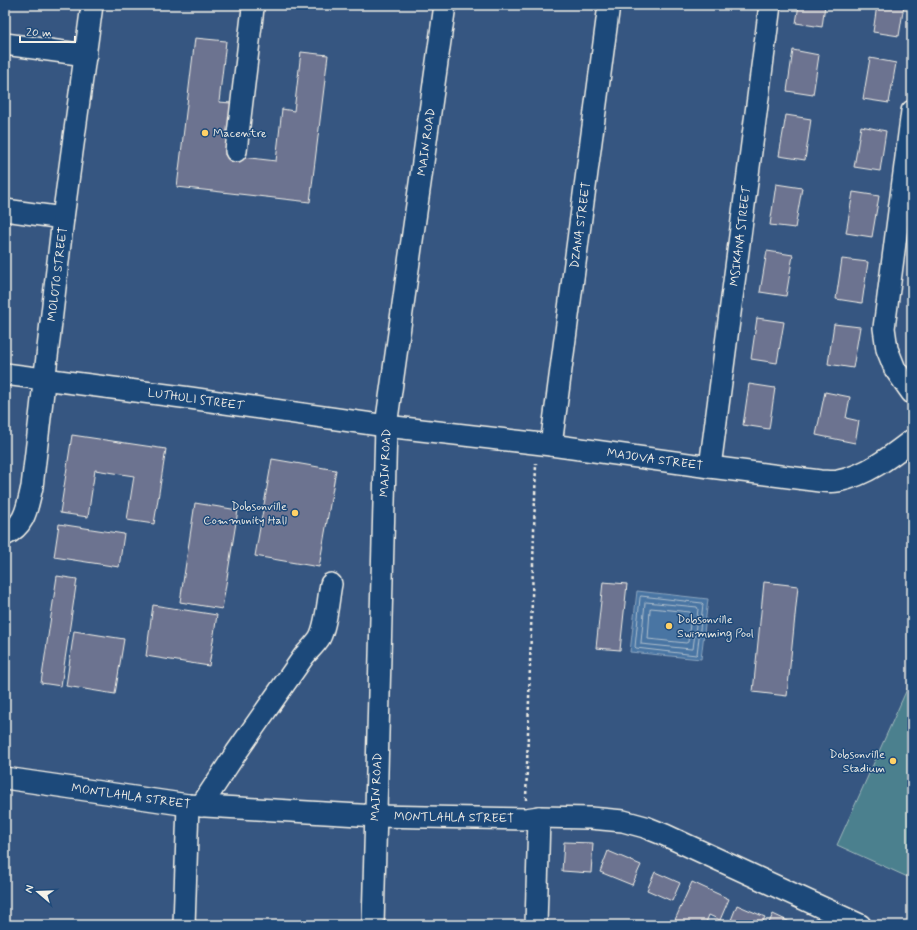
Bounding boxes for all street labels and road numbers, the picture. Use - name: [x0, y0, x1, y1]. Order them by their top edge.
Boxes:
- street label: MAIN ROAD: [414, 107, 440, 177]
- street label: DZANA STREET: [567, 181, 595, 269]
- street label: MSIKANA STREET: [727, 184, 755, 287]
- street label: MOLOTO STREET: [44, 226, 72, 322]
- street label: LUTHULI STREET: [147, 385, 246, 415]
- street label: MAIN ROAD: [377, 429, 395, 497]
- street label: MAJOVA STREET: [606, 445, 704, 475]
- street label: MAIN ROAD: [368, 753, 386, 821]
- street label: MONTLAHLA STREET: [70, 781, 191, 813]
- street label: MONTLAHLA STREET: [394, 809, 514, 827]

